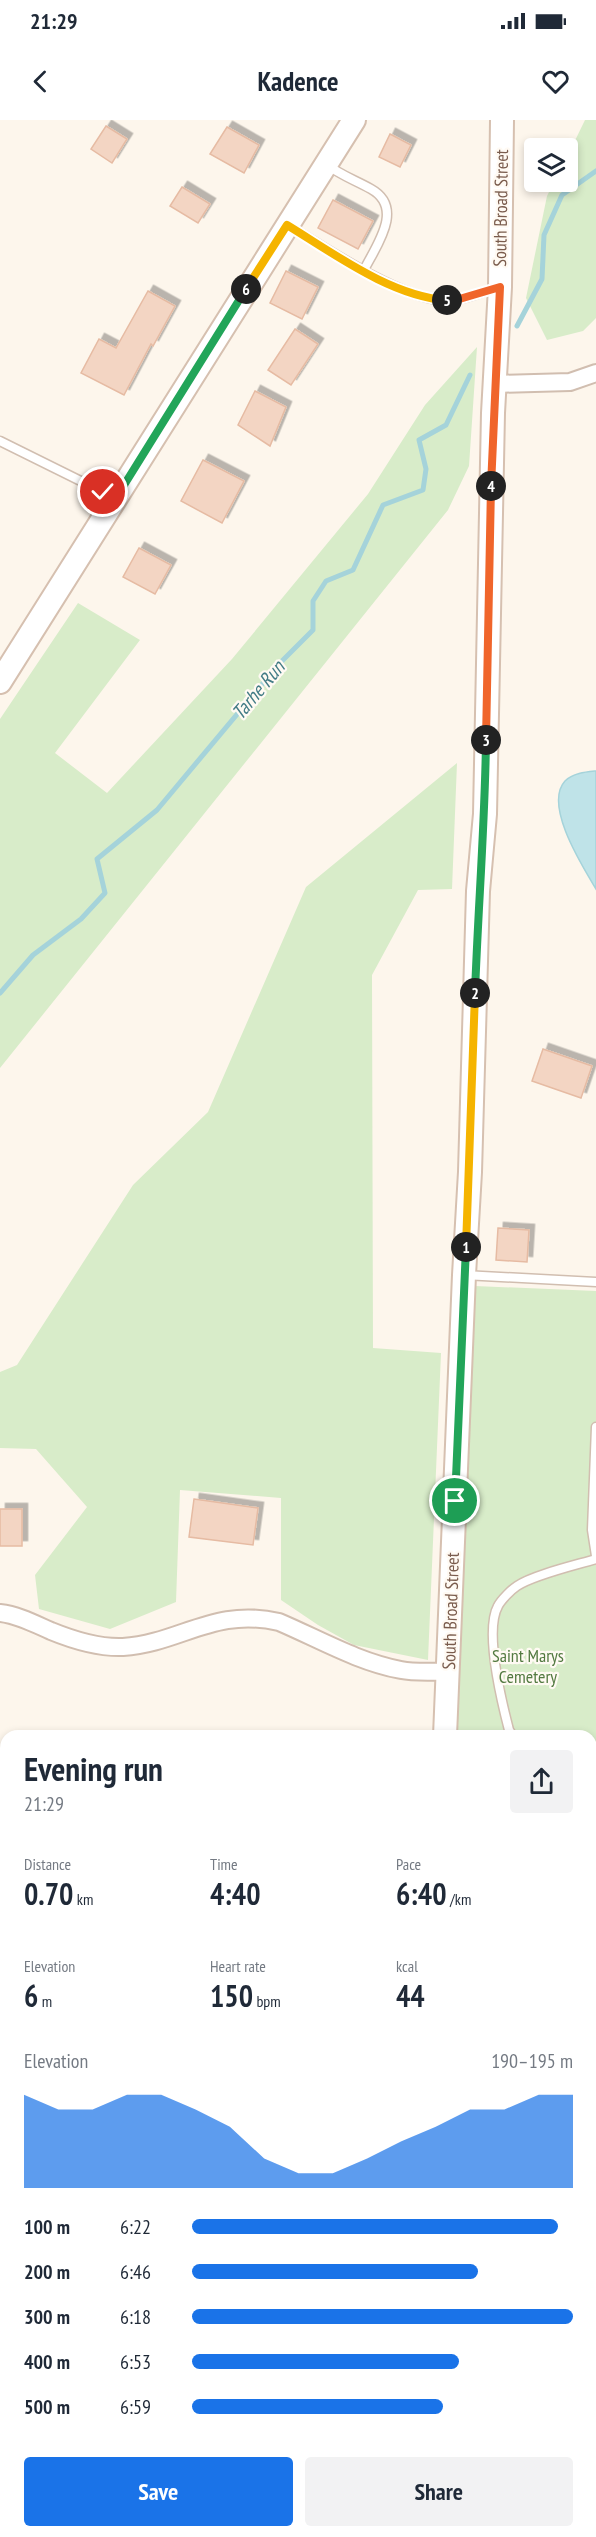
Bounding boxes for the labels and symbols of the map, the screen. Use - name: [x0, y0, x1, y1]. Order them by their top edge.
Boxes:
- street label: South Broad Street: [488, 149, 513, 267]
- pin: 6: [231, 274, 261, 304]
- pin: 5: [432, 285, 462, 315]
- pin: [77, 466, 128, 517]
- pin: 4: [476, 471, 506, 501]
- water label: Tarhe Run: [226, 654, 291, 725]
- pin: 3: [471, 725, 501, 755]
- pin: 2: [460, 978, 490, 1008]
- pin: 1: [451, 1232, 481, 1262]
- pin: [429, 1475, 480, 1526]
- street label: South Broad Street: [437, 1552, 464, 1670]
- park label: Saint Marys Cemetery: [492, 1644, 564, 1688]

